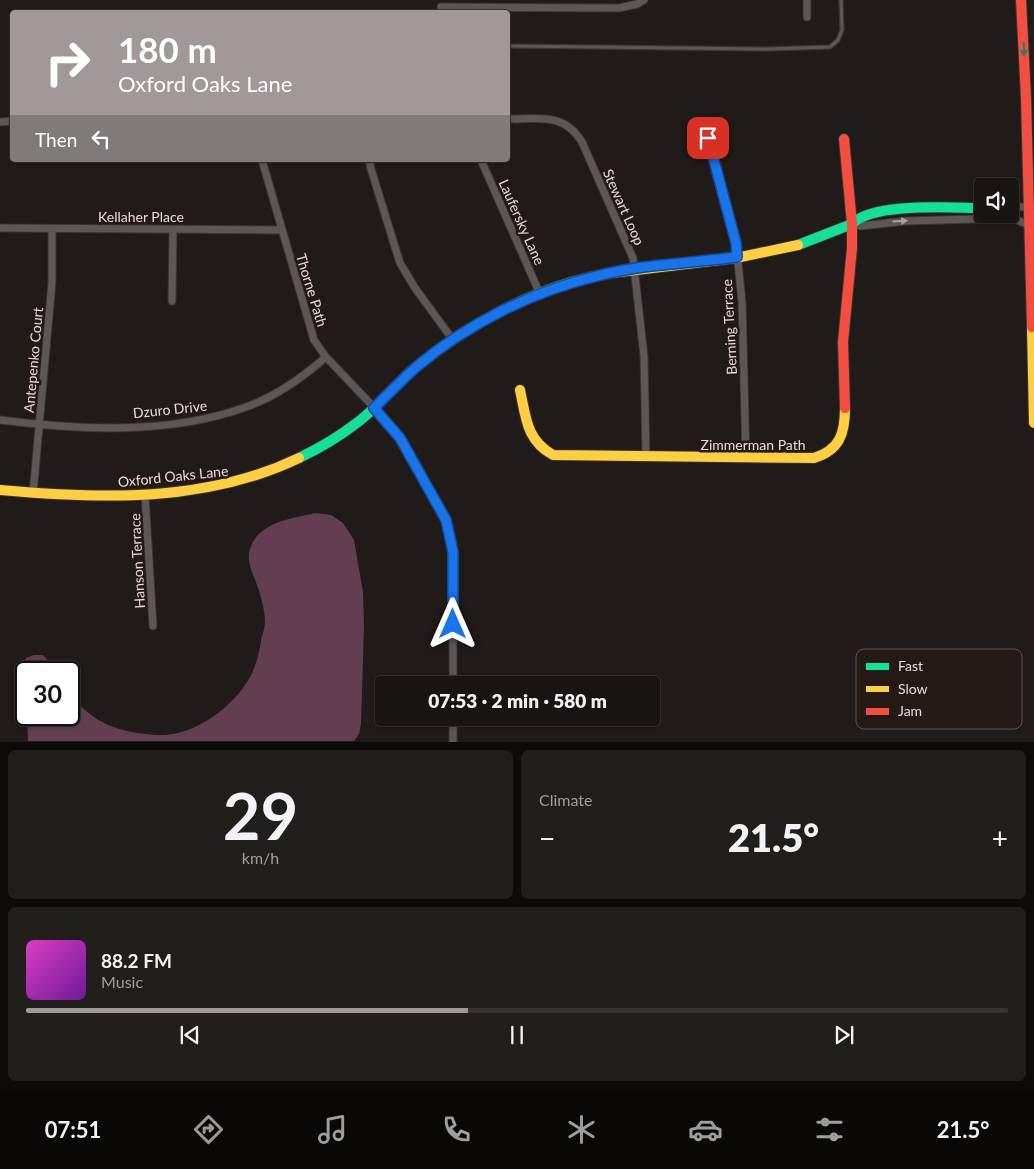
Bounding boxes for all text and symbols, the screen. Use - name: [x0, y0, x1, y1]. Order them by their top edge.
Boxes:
- text: 180 m: [118, 28, 217, 70]
- icon: right: [35, 30, 100, 95]
- one-way arrow: [1021, 41, 1029, 57]
- text: Oxford Oaks Lane: [118, 70, 292, 97]
- pin: [687, 117, 729, 159]
- icon: arrive: [694, 124, 722, 152]
- icon: left: [87, 125, 115, 153]
- text: Then: [35, 128, 77, 151]
- street label: Stewart Loop: [600, 166, 648, 248]
- street label: Laufersky Lane: [496, 176, 548, 268]
- map controls: [974, 178, 1019, 223]
- button: sound: [974, 178, 1019, 223]
- street label: Kellaher Place: [98, 208, 184, 225]
- one-way arrow: [893, 217, 909, 225]
- street label: Thorne Path: [293, 251, 331, 329]
- street label: Berning Terrace: [718, 279, 740, 375]
- street label: Antepenko Court: [20, 307, 46, 413]
- street label: Dzuro Drive: [132, 397, 208, 421]
- street label: Zimmerman Path: [700, 436, 806, 453]
- street label: Oxford Oaks Lane: [117, 462, 229, 490]
- street label: Hanson Terrace: [126, 513, 148, 609]
- position arrow: [426, 597, 478, 649]
- legend: [856, 649, 1022, 729]
- text: Fast: [898, 657, 923, 674]
- speed limit sign: 30: [15, 661, 80, 726]
- text: Slow: [898, 680, 928, 697]
- text: 07:53 · 2 min · 580 m: [428, 689, 607, 712]
- text: Jam: [898, 702, 922, 719]
- text: 29: [223, 776, 298, 854]
- text: Climate: [539, 790, 592, 809]
- text: 21.5°: [728, 814, 819, 860]
- text: −: [539, 821, 555, 855]
- text: +: [992, 821, 1008, 855]
- text: km/h: [242, 848, 279, 867]
- text: 88.2 FM: [101, 949, 172, 972]
- text: Music: [101, 972, 143, 991]
- icon: previous: [176, 1021, 204, 1049]
- icon: pause: [503, 1021, 531, 1049]
- icon: next: [830, 1021, 858, 1049]
- icon: directions: [191, 1112, 226, 1147]
- icon: music: [315, 1112, 350, 1147]
- icon: phone: [439, 1112, 474, 1147]
- icon: climate: [564, 1112, 599, 1147]
- icon: car: [688, 1112, 723, 1147]
- icon: filters: [812, 1112, 847, 1147]
- text: 07:51: [45, 1116, 101, 1143]
- text: 21.5°: [937, 1116, 989, 1143]

